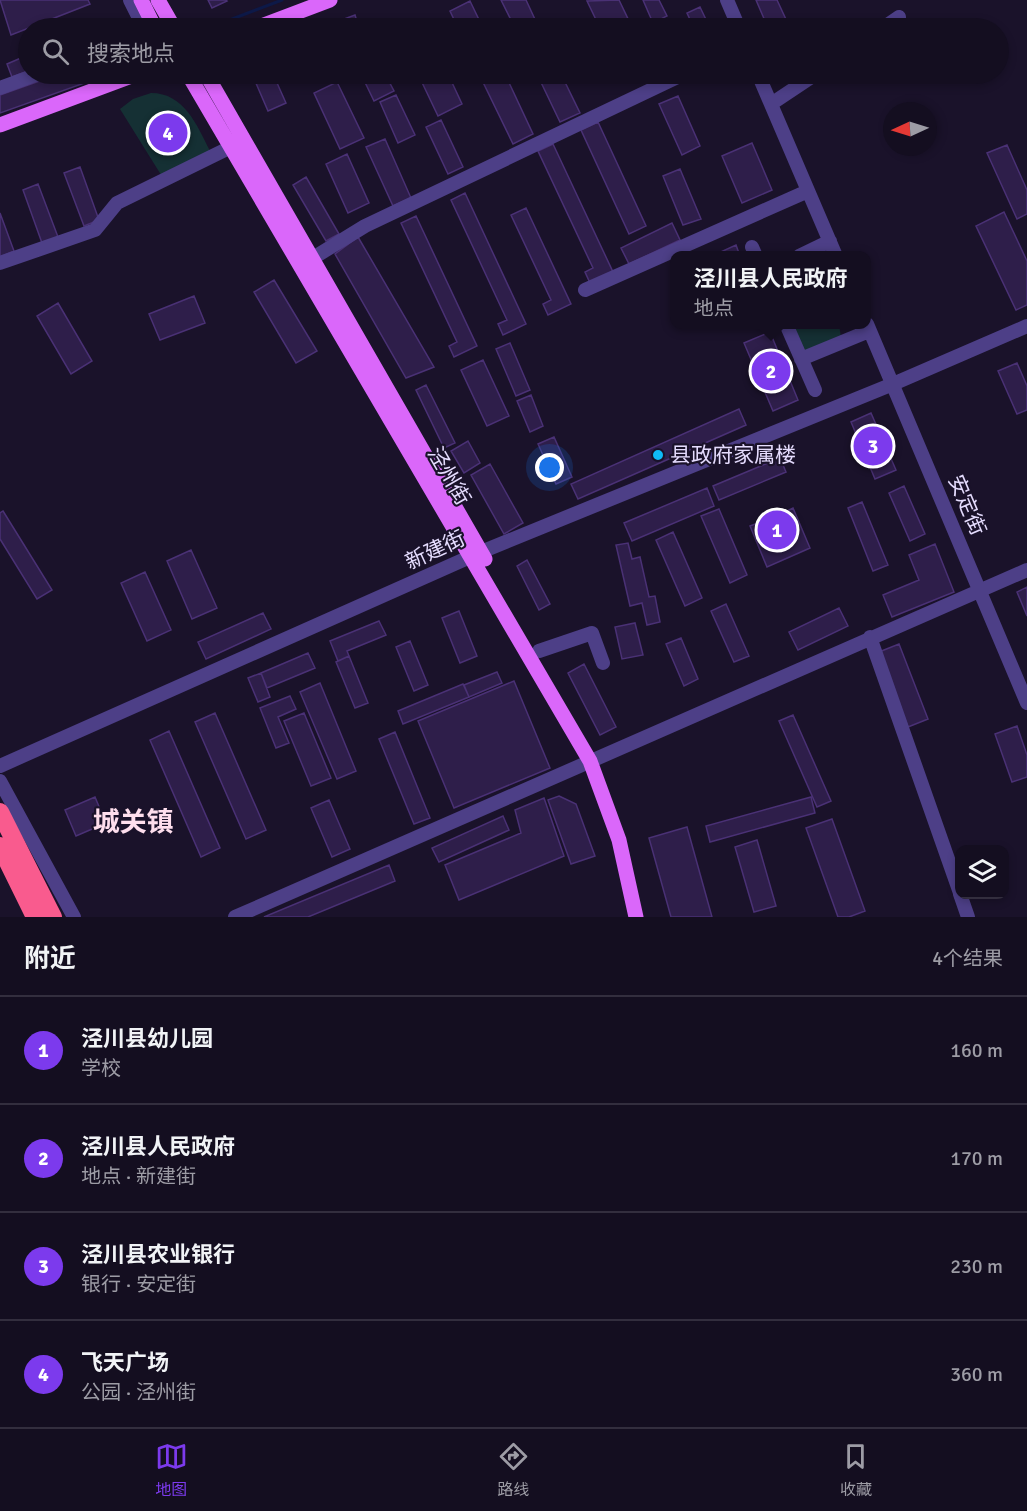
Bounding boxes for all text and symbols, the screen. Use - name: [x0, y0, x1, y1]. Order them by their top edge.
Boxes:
- search box: [18, 18, 1009, 84]
- icon: search: [39, 35, 72, 68]
- text: 搜索地点: [87, 40, 175, 67]
- north arrow: [883, 102, 937, 156]
- pin: 4: [148, 110, 188, 156]
- popup: [670, 251, 871, 329]
- text: 泾川县人民政府: [693, 265, 848, 292]
- text: 地点: [693, 296, 733, 321]
- pin: 2: [752, 348, 790, 394]
- pin: 3: [854, 424, 892, 468]
- street label: 泾州街: [422, 442, 476, 510]
- place label: 县政府家属楼: [670, 442, 796, 468]
- marker: 县政府家属楼: [651, 448, 665, 462]
- your location: [535, 453, 564, 482]
- street label: 安定街: [943, 471, 991, 539]
- pin: 1: [758, 508, 796, 552]
- street label: 新建街: [401, 525, 469, 575]
- district label: 城关镇: [93, 806, 174, 839]
- map controls: [955, 845, 1009, 899]
- button: layers: [955, 845, 1009, 899]
- text: 附近: [24, 943, 76, 975]
- text: 4个结果: [932, 946, 1003, 971]
- text: 泾川县幼儿园: [81, 1025, 213, 1052]
- text: 1: [38, 1038, 49, 1063]
- text: 160 m: [950, 1038, 1003, 1063]
- text: 学校: [81, 1056, 121, 1081]
- text: 泾川县人民政府: [81, 1133, 235, 1160]
- text: 2: [38, 1146, 49, 1171]
- text: 170 m: [950, 1146, 1003, 1171]
- text: 地点 · 新建街: [81, 1164, 196, 1189]
- text: 泾川县农业银行: [81, 1241, 235, 1268]
- text: 3: [38, 1254, 49, 1279]
- text: 230 m: [950, 1254, 1003, 1279]
- text: 银行 · 安定街: [81, 1272, 196, 1297]
- text: 飞天广场: [81, 1349, 169, 1376]
- text: 4: [38, 1362, 49, 1387]
- text: 360 m: [950, 1362, 1003, 1387]
- text: 公园 · 泾州街: [81, 1380, 196, 1405]
- tab: 地图: [155, 1440, 188, 1500]
- tab: 路线: [497, 1440, 530, 1500]
- tab: 收藏: [839, 1440, 872, 1500]

